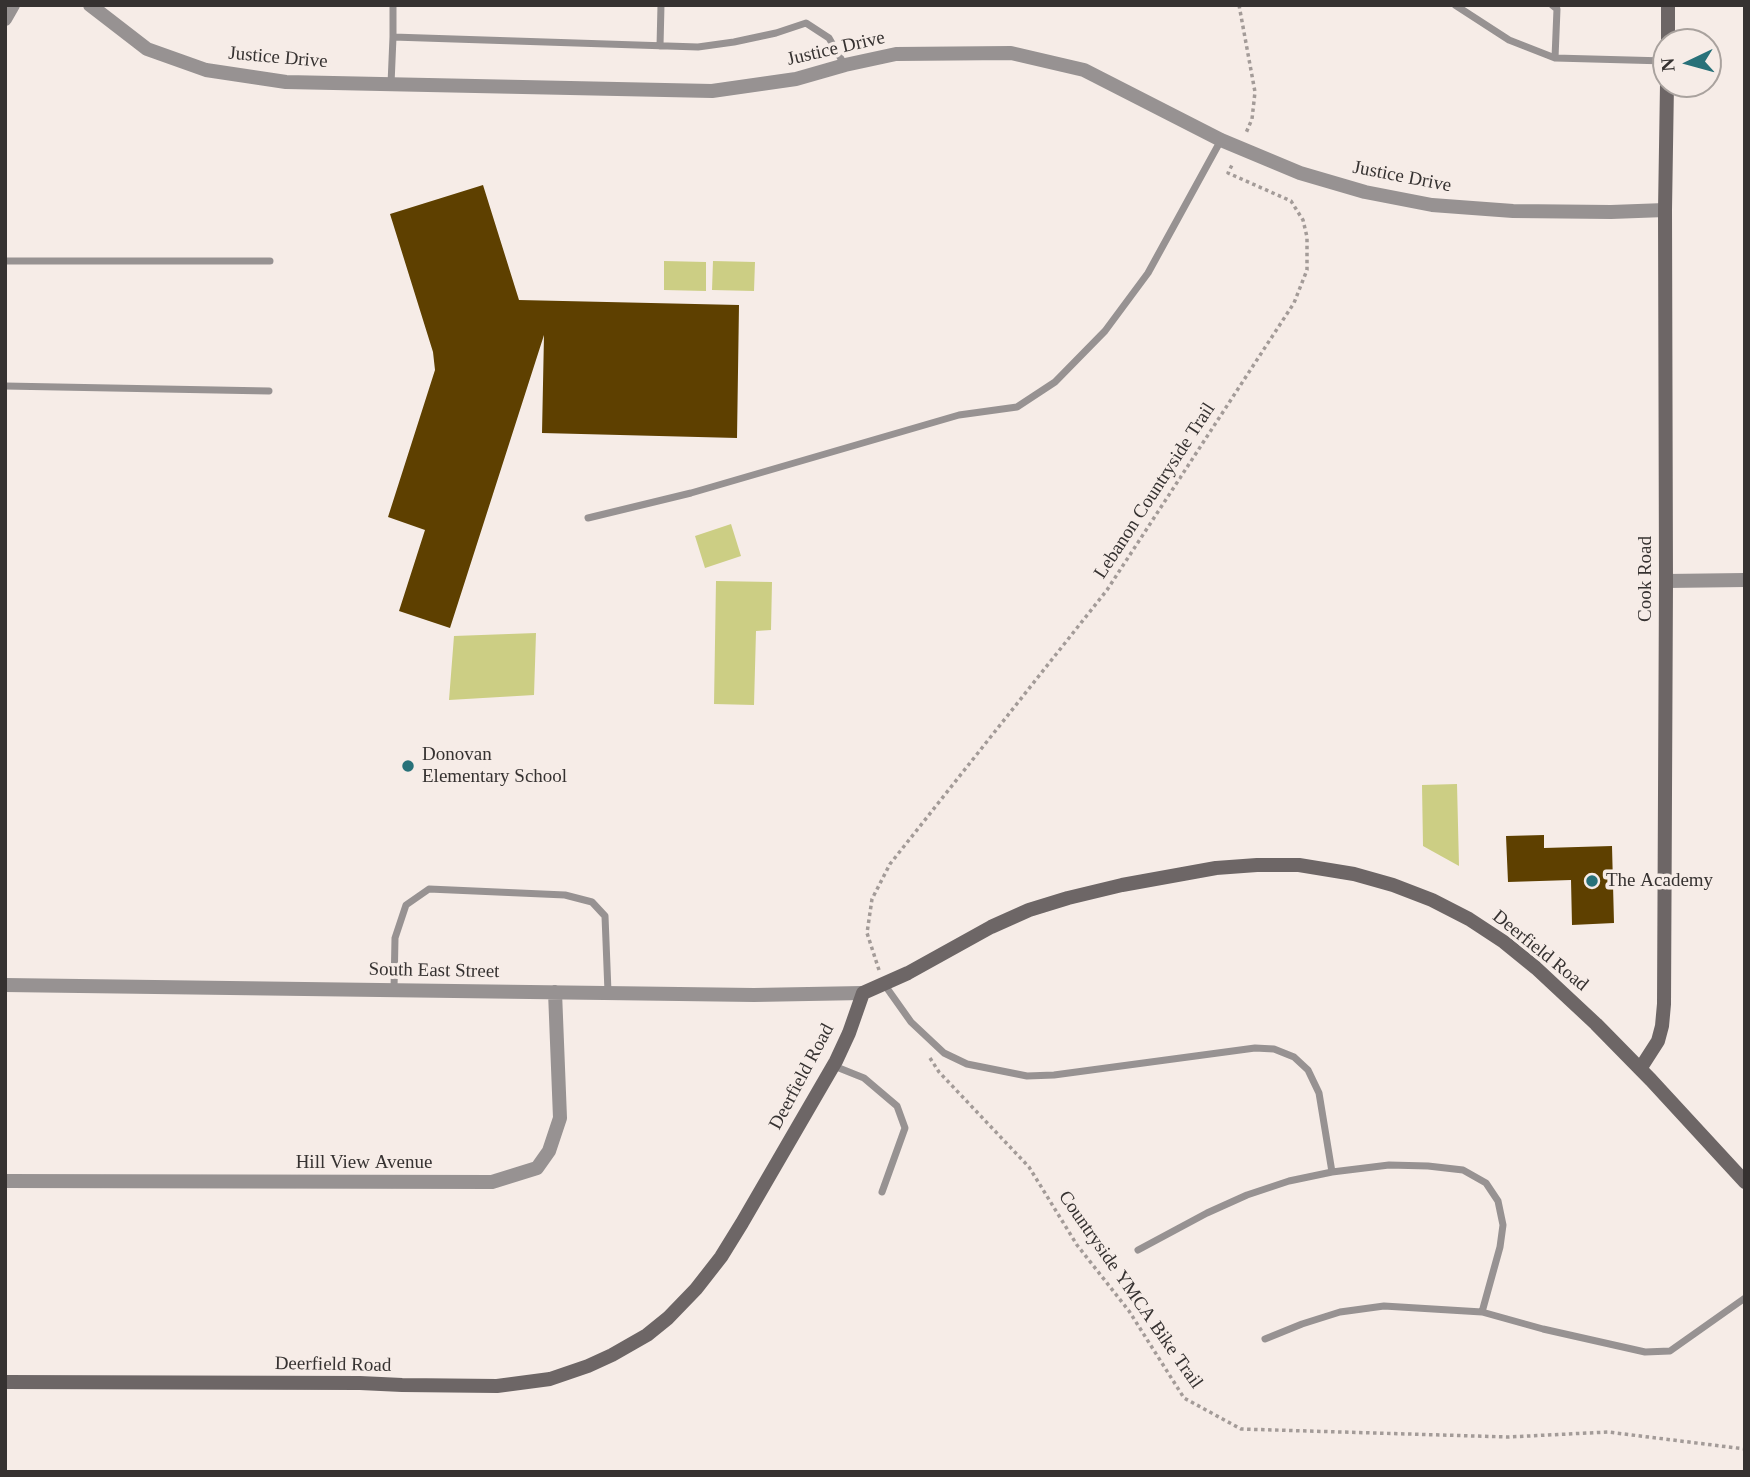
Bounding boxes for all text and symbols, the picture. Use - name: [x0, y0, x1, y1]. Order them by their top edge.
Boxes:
- street label: Justice Drive: [785, 27, 887, 71]
- north arrow: [1652, 28, 1722, 98]
- street label: Justice Drive: [227, 42, 329, 74]
- text: N: [1657, 57, 1679, 72]
- street label: Justice Drive: [1351, 156, 1453, 198]
- street label: Lebanon Countryside Trail: [1090, 399, 1220, 583]
- street label: Cook Road: [1635, 536, 1657, 622]
- place label: Donovan Elementary School: [422, 744, 567, 788]
- marker: Donovan Elementary School: [400, 758, 416, 774]
- place label: The Academy: [1606, 870, 1713, 892]
- marker: The Academy: [1584, 873, 1600, 889]
- street label: Deerfield Road: [1488, 905, 1592, 997]
- street label: South East Street: [368, 958, 500, 984]
- street label: Deerfield Road: [765, 1020, 839, 1134]
- street label: Hill View Avenue: [296, 1152, 432, 1174]
- street label: Countryside YMCA Bike Trail: [1053, 1187, 1207, 1393]
- street label: Deerfield Road: [275, 1353, 391, 1377]

